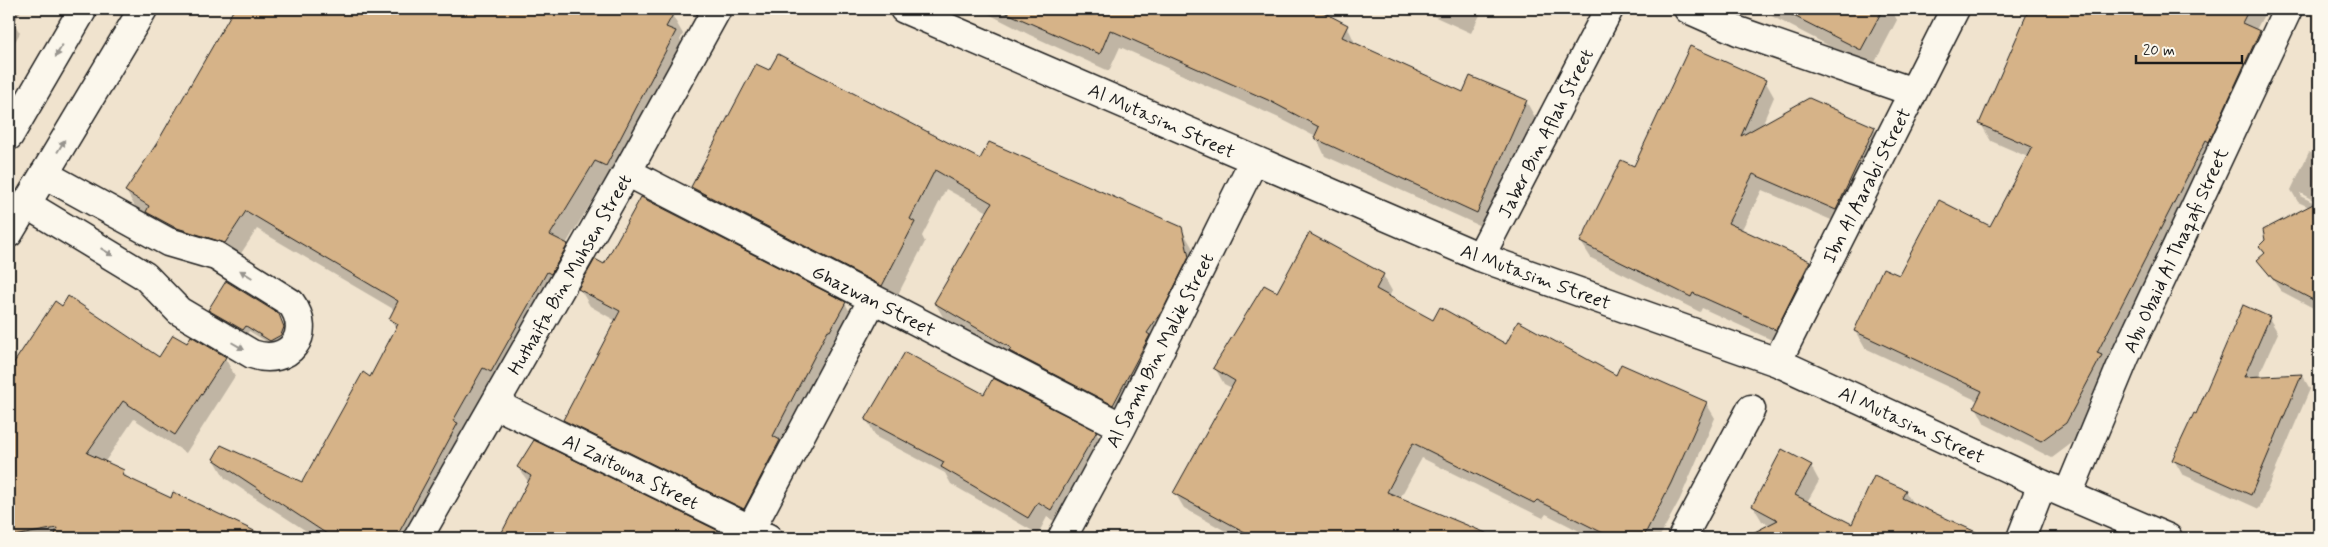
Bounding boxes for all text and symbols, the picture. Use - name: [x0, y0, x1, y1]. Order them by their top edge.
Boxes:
- scale bar: [2136, 32, 2242, 64]
- text: 20 m: [2143, 41, 2175, 61]
- one-way arrow: [54, 44, 63, 57]
- street label: Jaber Bin Aflah Street: [1493, 45, 1600, 223]
- street label: Al Mutasim Street: [1084, 78, 1239, 165]
- street label: Ibn Al Aarabi Street: [1817, 104, 1917, 268]
- one-way arrow: [56, 139, 65, 152]
- street label: Abu Obaid Al Thaqafi Street: [2118, 144, 2235, 357]
- street label: Huthaifa Bin Muhsen Street: [502, 170, 638, 380]
- street label: Al Mutasim Street: [1457, 239, 1614, 316]
- one-way arrow: [100, 248, 113, 257]
- street label: Al Samh Bin Malik Street: [1100, 249, 1220, 452]
- street label: Ghazwan Street: [807, 259, 939, 343]
- one-way arrow: [239, 270, 253, 279]
- one-way arrow: [232, 341, 245, 350]
- street label: Al Mutasim Street: [1834, 381, 1988, 470]
- street label: Al Zaitouna Street: [558, 429, 703, 516]

